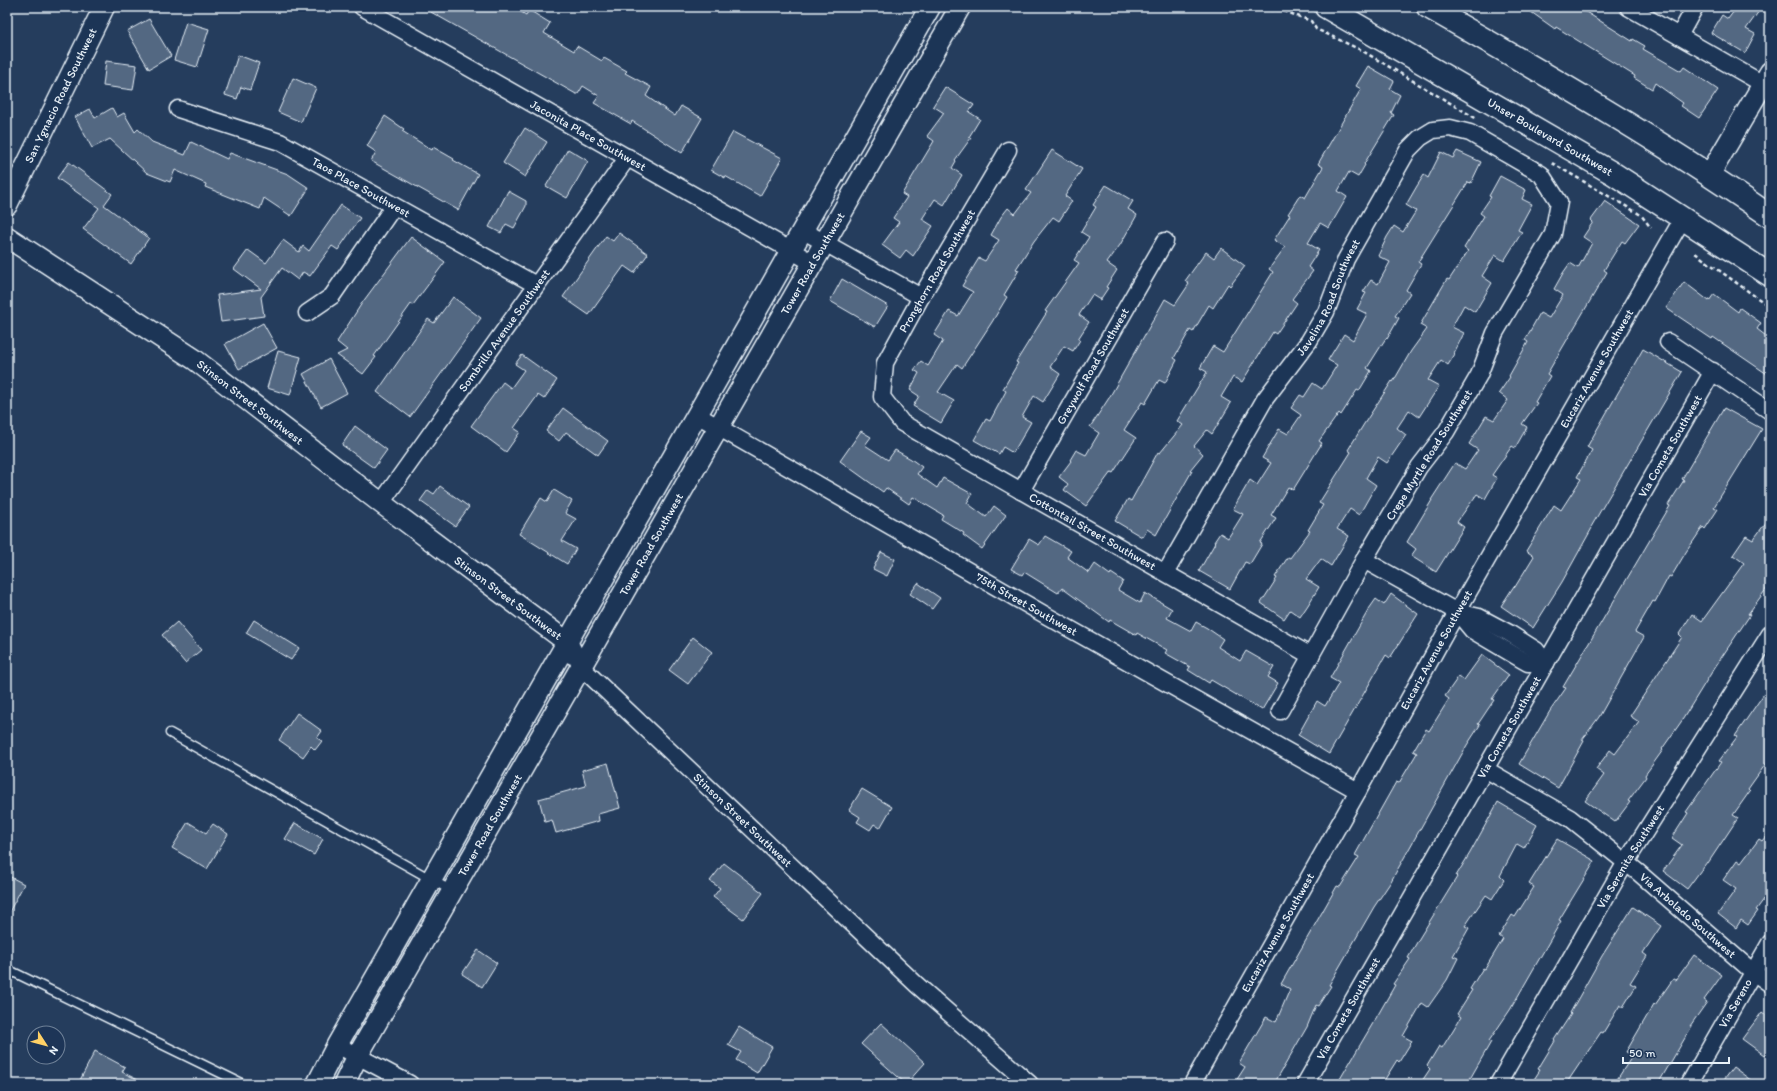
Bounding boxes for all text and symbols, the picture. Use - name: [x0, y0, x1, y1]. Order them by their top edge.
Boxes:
- street label: San Ygnacio Road Southwest: [22, 25, 100, 165]
- street label: Unser Boulevard Southwest: [1485, 95, 1616, 179]
- street label: Jaconita Place Southwest: [528, 97, 649, 174]
- street label: Taos Place Southwest: [309, 154, 413, 221]
- street label: Pronghorn Road Southwest: [896, 206, 978, 335]
- street label: Tower Road Southwest: [778, 209, 848, 317]
- street label: Javelina Road Southwest: [1294, 236, 1363, 358]
- street label: Sombrillo Avenue Southwest: [456, 266, 553, 395]
- street label: Greywolf Road Southwest: [1054, 305, 1132, 427]
- street label: Eucariz Avenue Southwest: [1557, 306, 1637, 431]
- street label: Stinson Street Southwest: [194, 357, 306, 448]
- street label: Crepe Myrtle Road Southwest: [1383, 386, 1475, 523]
- street label: Via Cometa Southwest: [1635, 392, 1705, 500]
- street label: Tower Road Southwest: [616, 490, 686, 598]
- street label: Cottontail Street Southwest: [1026, 490, 1159, 573]
- street label: Stinson Street Southwest: [452, 553, 565, 643]
- street label: 75th Street Southwest: [973, 570, 1080, 639]
- street label: Eucariz Avenue Southwest: [1397, 587, 1475, 712]
- street label: Via Cometa Southwest: [1474, 673, 1544, 781]
- street label: Stinson Street Southwest: [690, 770, 795, 870]
- street label: Tower Road Southwest: [455, 771, 525, 879]
- street label: Via Serenita Southwest: [1594, 802, 1667, 911]
- street label: Eucariz Avenue Southwest: [1238, 870, 1317, 995]
- street label: Via Arbolado Southwest: [1637, 870, 1739, 961]
- street label: Via Cometa Southwest: [1313, 954, 1383, 1062]
- street label: Via Sereno: [1716, 976, 1755, 1030]
- north arrow: [26, 1025, 66, 1065]
- scale bar: [1623, 1039, 1729, 1065]
- text: N: [46, 1044, 61, 1057]
- text: 50 m: [1629, 1046, 1655, 1060]

